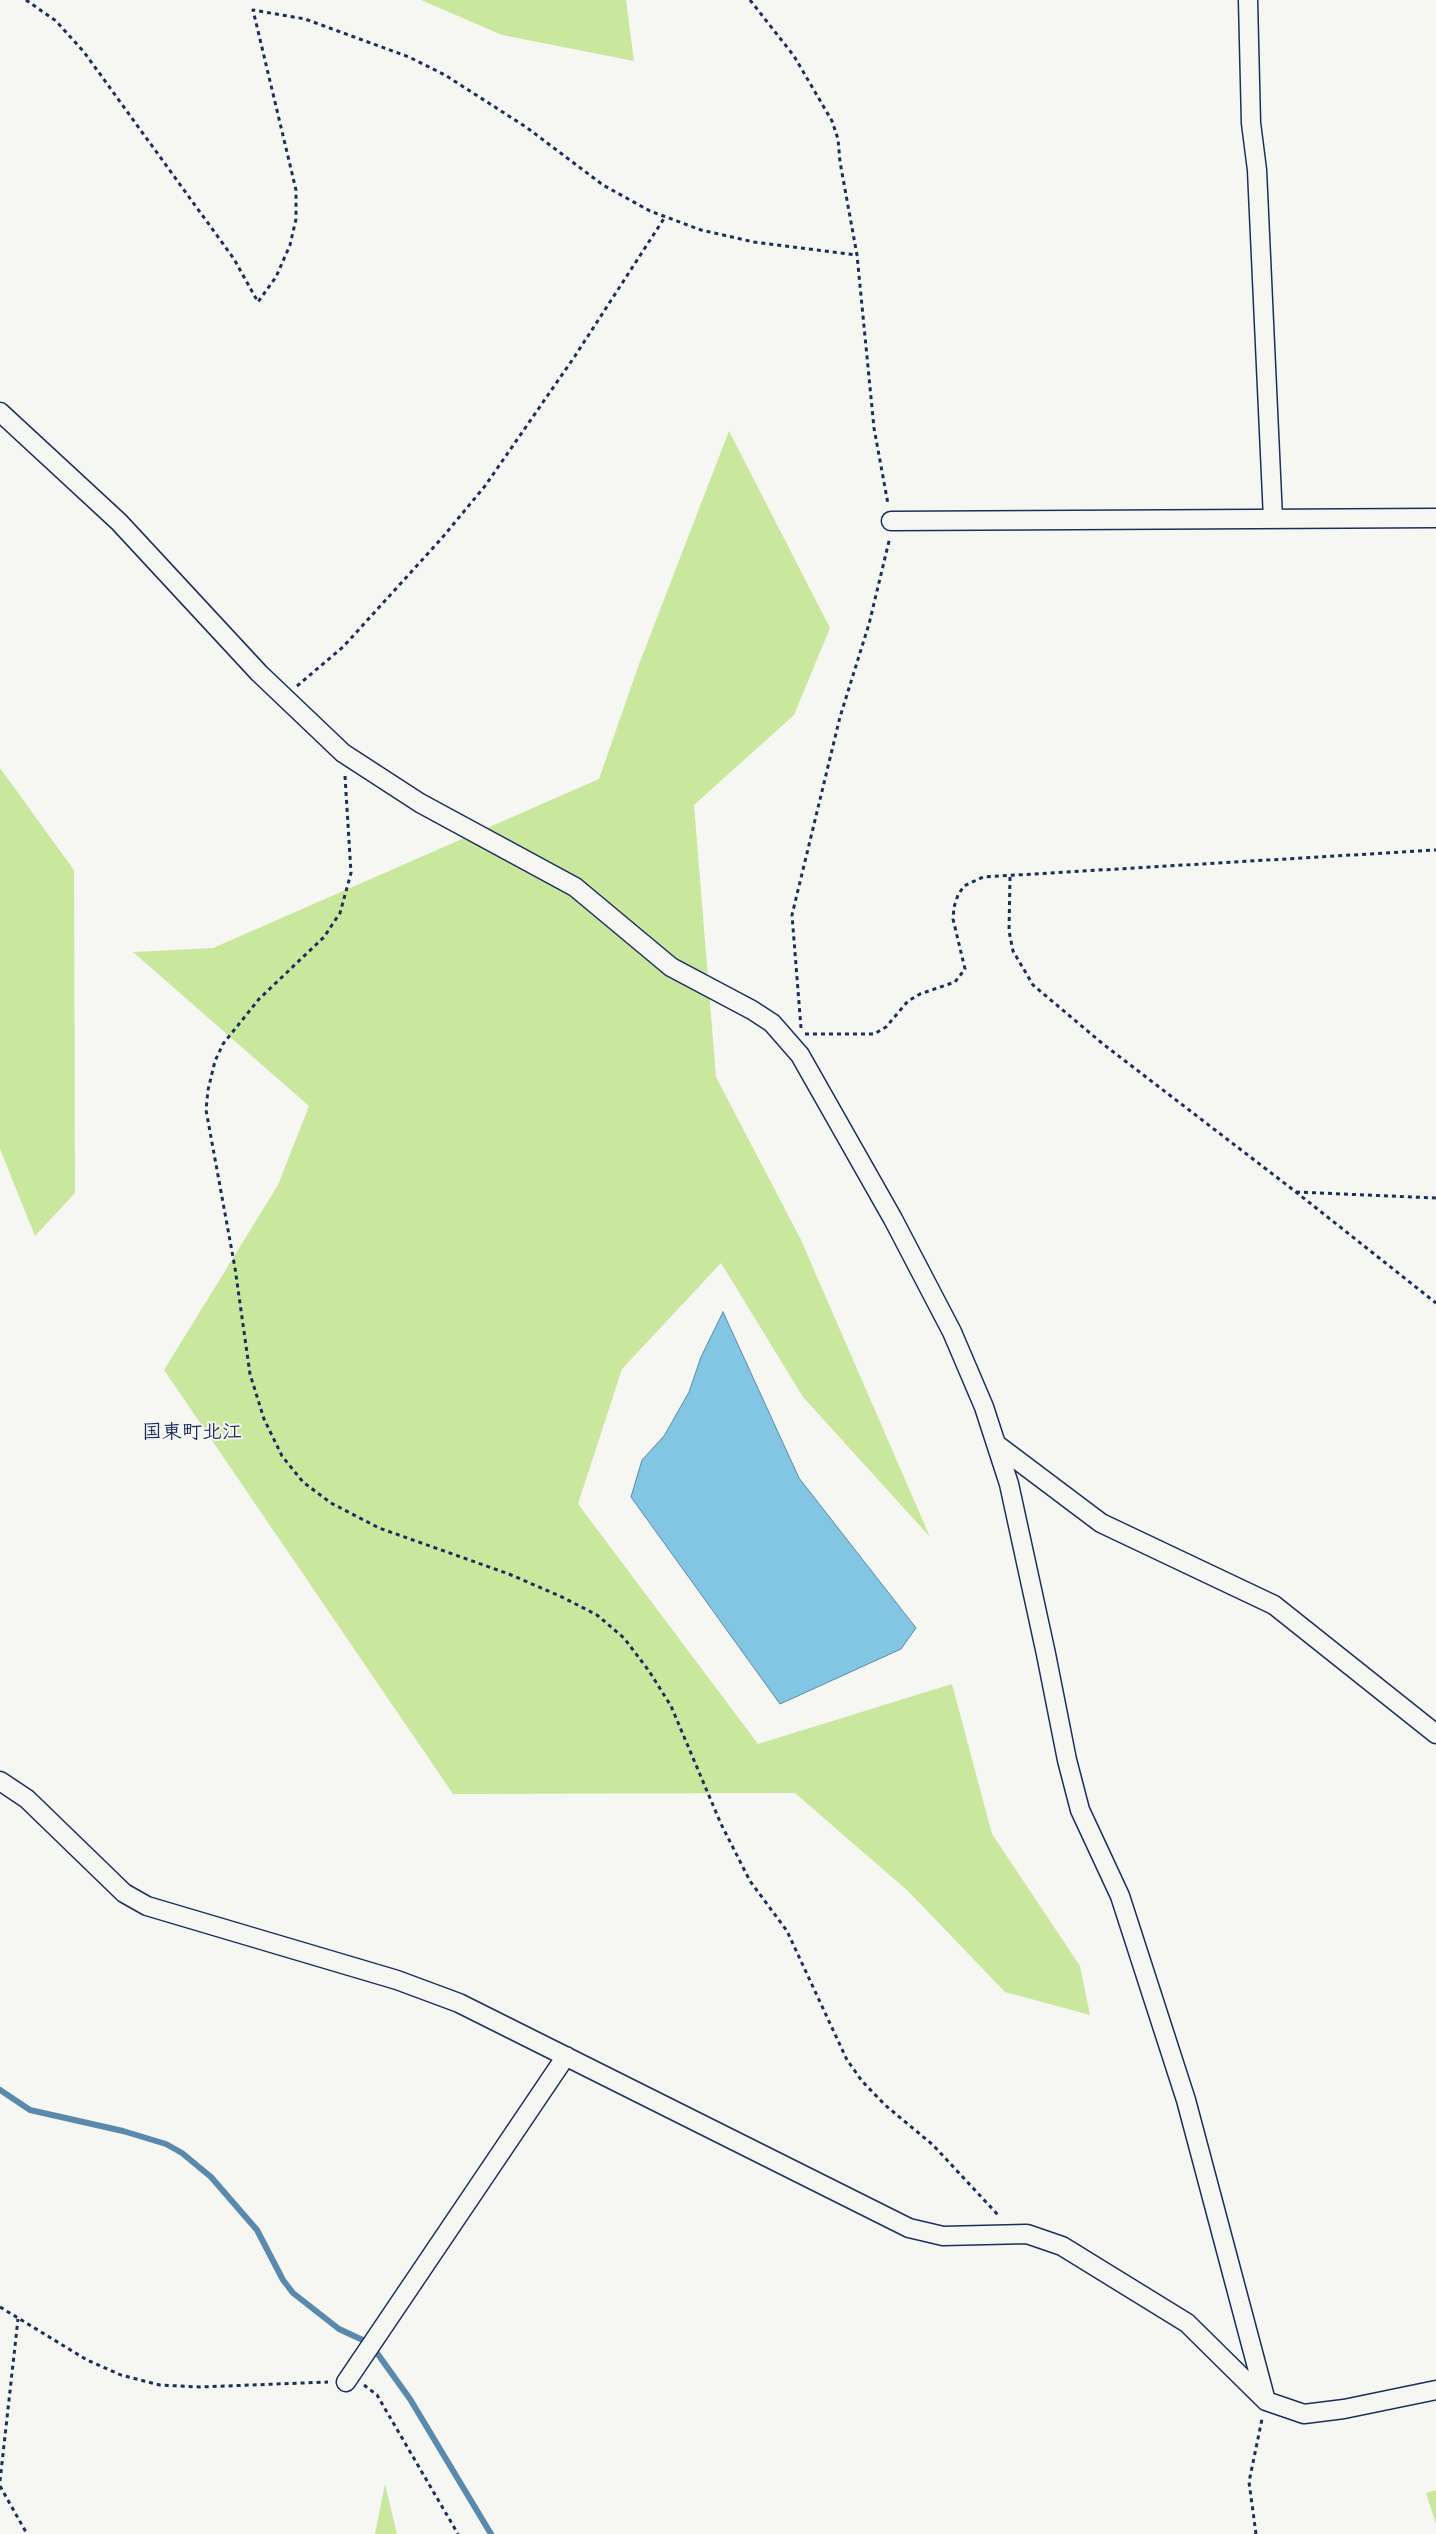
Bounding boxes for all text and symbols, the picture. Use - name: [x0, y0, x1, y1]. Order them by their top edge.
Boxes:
- district label: 国東町北江: [142, 1421, 242, 1445]

